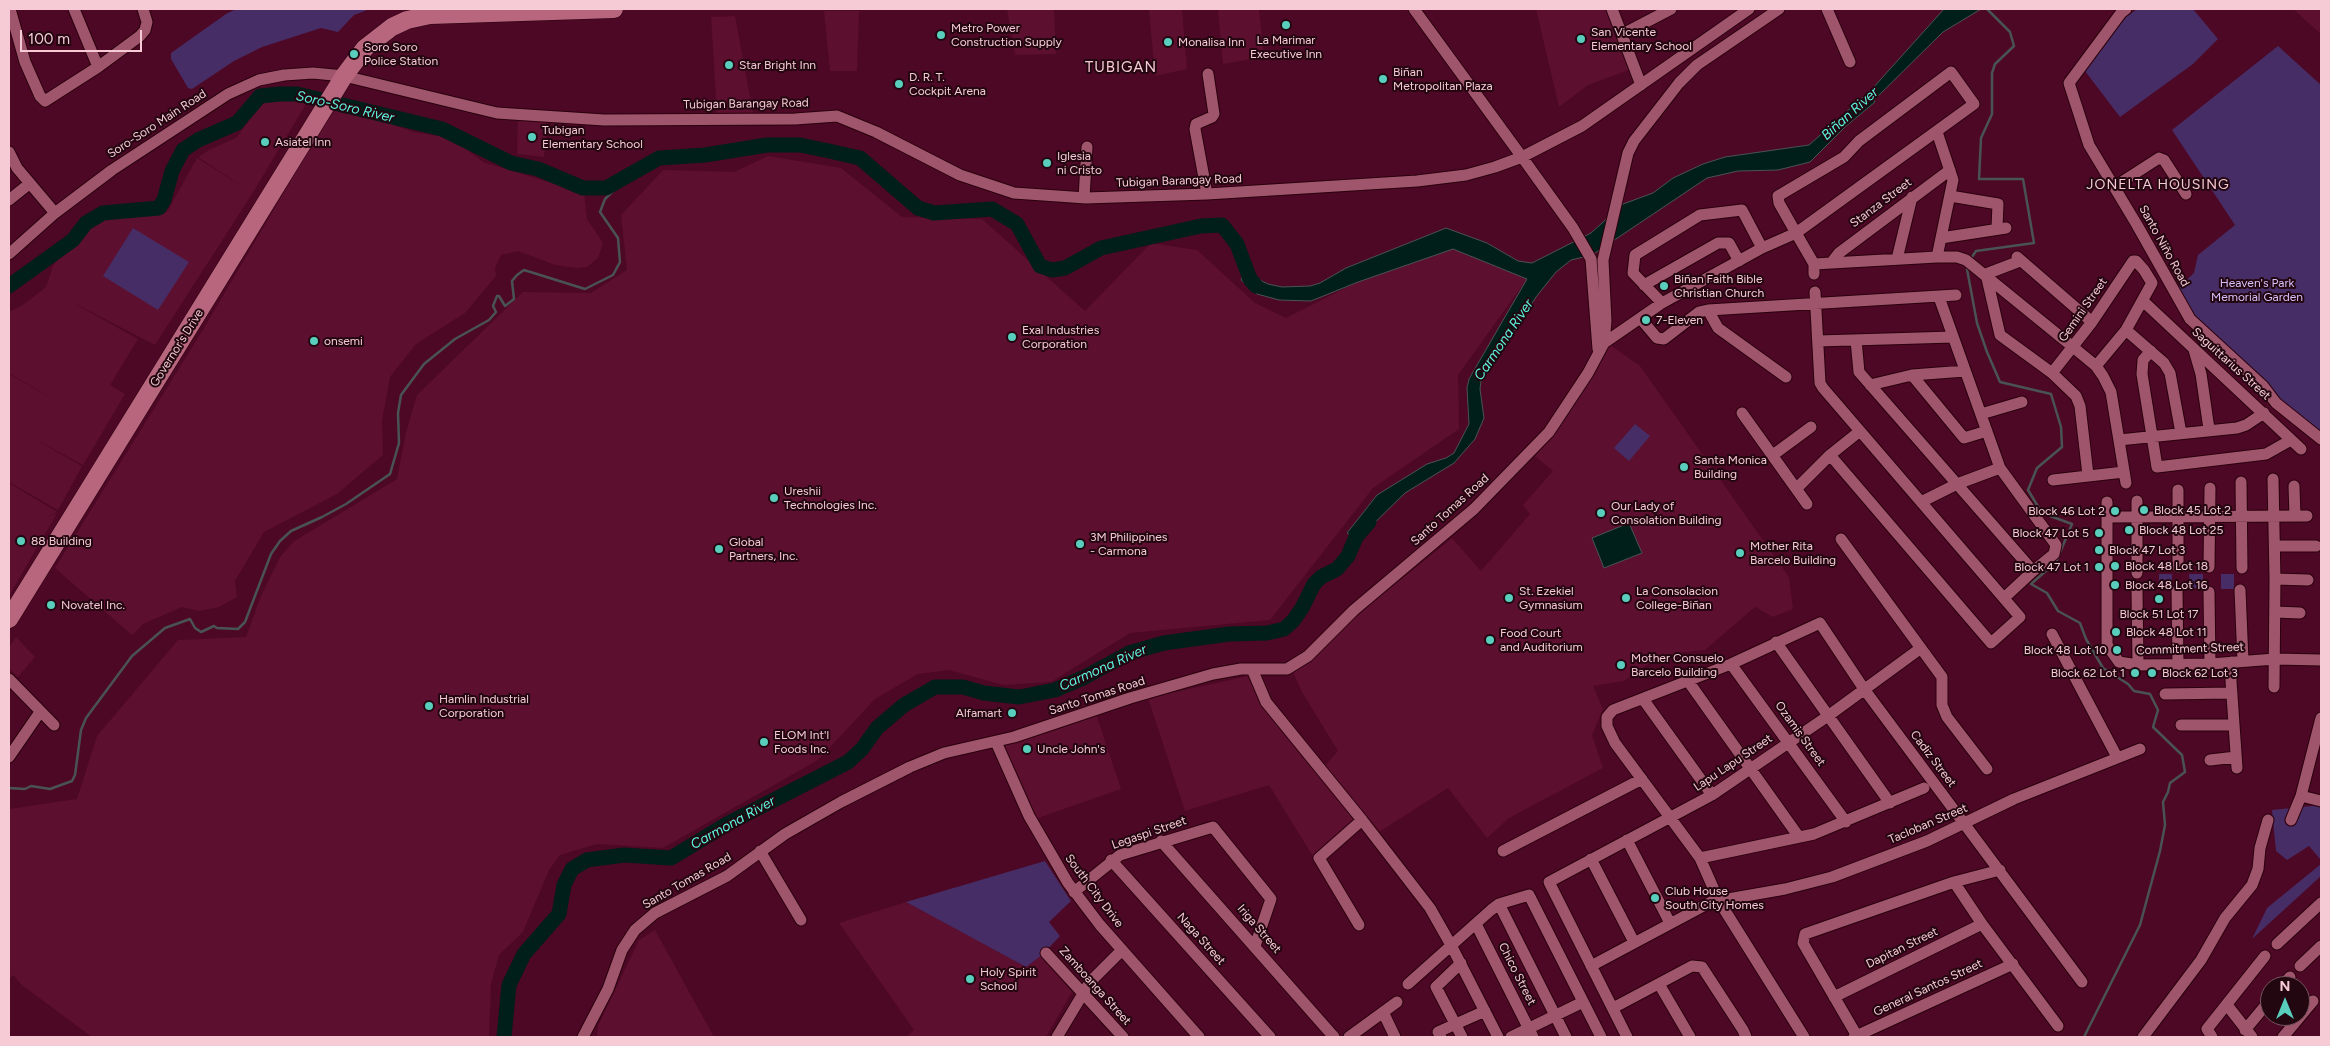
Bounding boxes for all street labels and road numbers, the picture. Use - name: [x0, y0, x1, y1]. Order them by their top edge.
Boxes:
- street label: Soro-Soro Main Road: [105, 87, 209, 161]
- street label: Tubigan Barangay Road: [683, 96, 809, 112]
- street label: Tubigan Barangay Road: [1116, 172, 1242, 190]
- street label: Stanza Street: [1847, 175, 1915, 231]
- street label: Santo Niño Road: [2136, 203, 2192, 289]
- street label: Gemini Street: [2056, 275, 2110, 345]
- street label: Governor's Drive: [147, 306, 207, 390]
- street label: Saguittarius Street: [2189, 325, 2273, 403]
- street label: Santo Tomas Road: [1408, 471, 1492, 549]
- street label: Commitment Street: [2136, 640, 2244, 658]
- street label: Santo Tomas Road: [1047, 674, 1147, 718]
- street label: Ozamis Street: [1772, 699, 1828, 769]
- street label: Cadiz Street: [1907, 728, 1959, 790]
- street label: Lapu Lapu Street: [1691, 731, 1775, 795]
- street label: Tacloban Street: [1886, 801, 1970, 847]
- street label: Legaspi Street: [1110, 813, 1188, 853]
- street label: Santo Tomas Road: [640, 850, 734, 912]
- street label: South City Drive: [1062, 851, 1126, 931]
- street label: Iriga Street: [1234, 902, 1284, 956]
- street label: Naga Street: [1174, 910, 1228, 968]
- street label: Dapitan Street: [1864, 924, 1940, 972]
- street label: Chico Street: [1495, 940, 1539, 1008]
- street label: Zamboanga Street: [1056, 944, 1134, 1028]
- street label: General Santos Street: [1871, 956, 1985, 1020]

